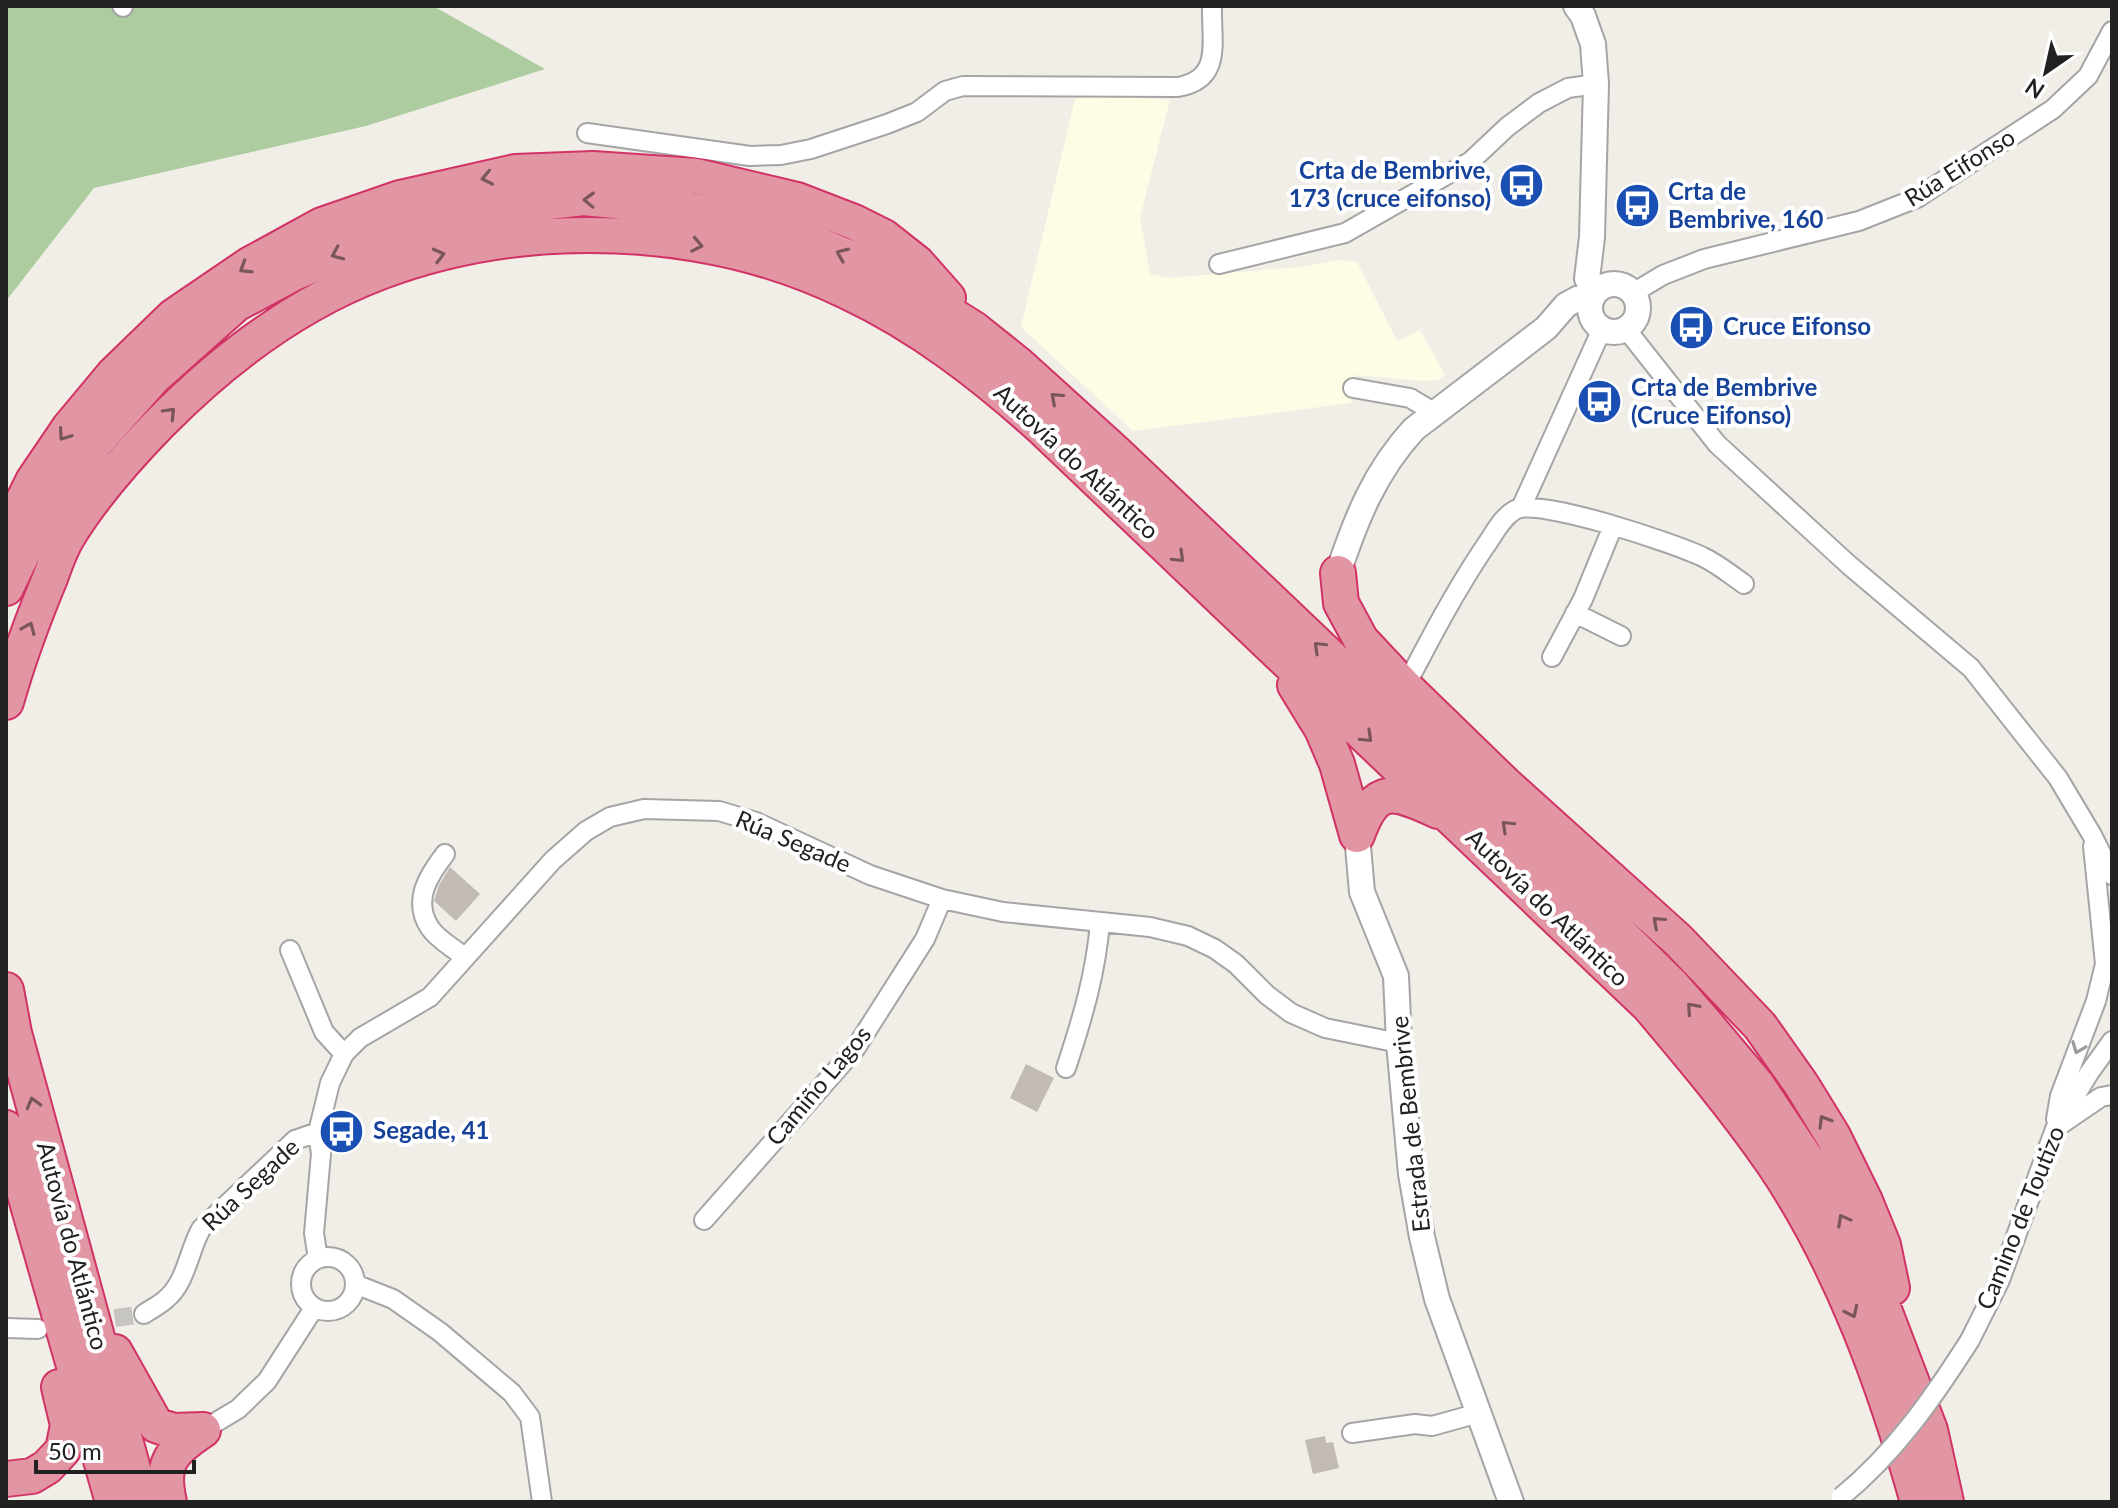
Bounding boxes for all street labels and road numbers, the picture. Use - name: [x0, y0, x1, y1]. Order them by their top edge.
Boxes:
- street label: Rúa Eifonso: [1899, 121, 2020, 212]
- street label: Autovía do Atlántico: [989, 377, 1165, 545]
- street label: Rúa Segade: [732, 803, 855, 878]
- street label: Autovía do Atlántico: [1461, 822, 1635, 992]
- street label: Estrada de Bembrive: [1384, 1015, 1435, 1234]
- street label: Camiño Lagos: [759, 1019, 876, 1151]
- street label: Camino de Toutizo: [1970, 1121, 2070, 1313]
- street label: Rúa Segade: [195, 1132, 305, 1236]
- street label: Autovía do Atlántico: [32, 1138, 115, 1353]

